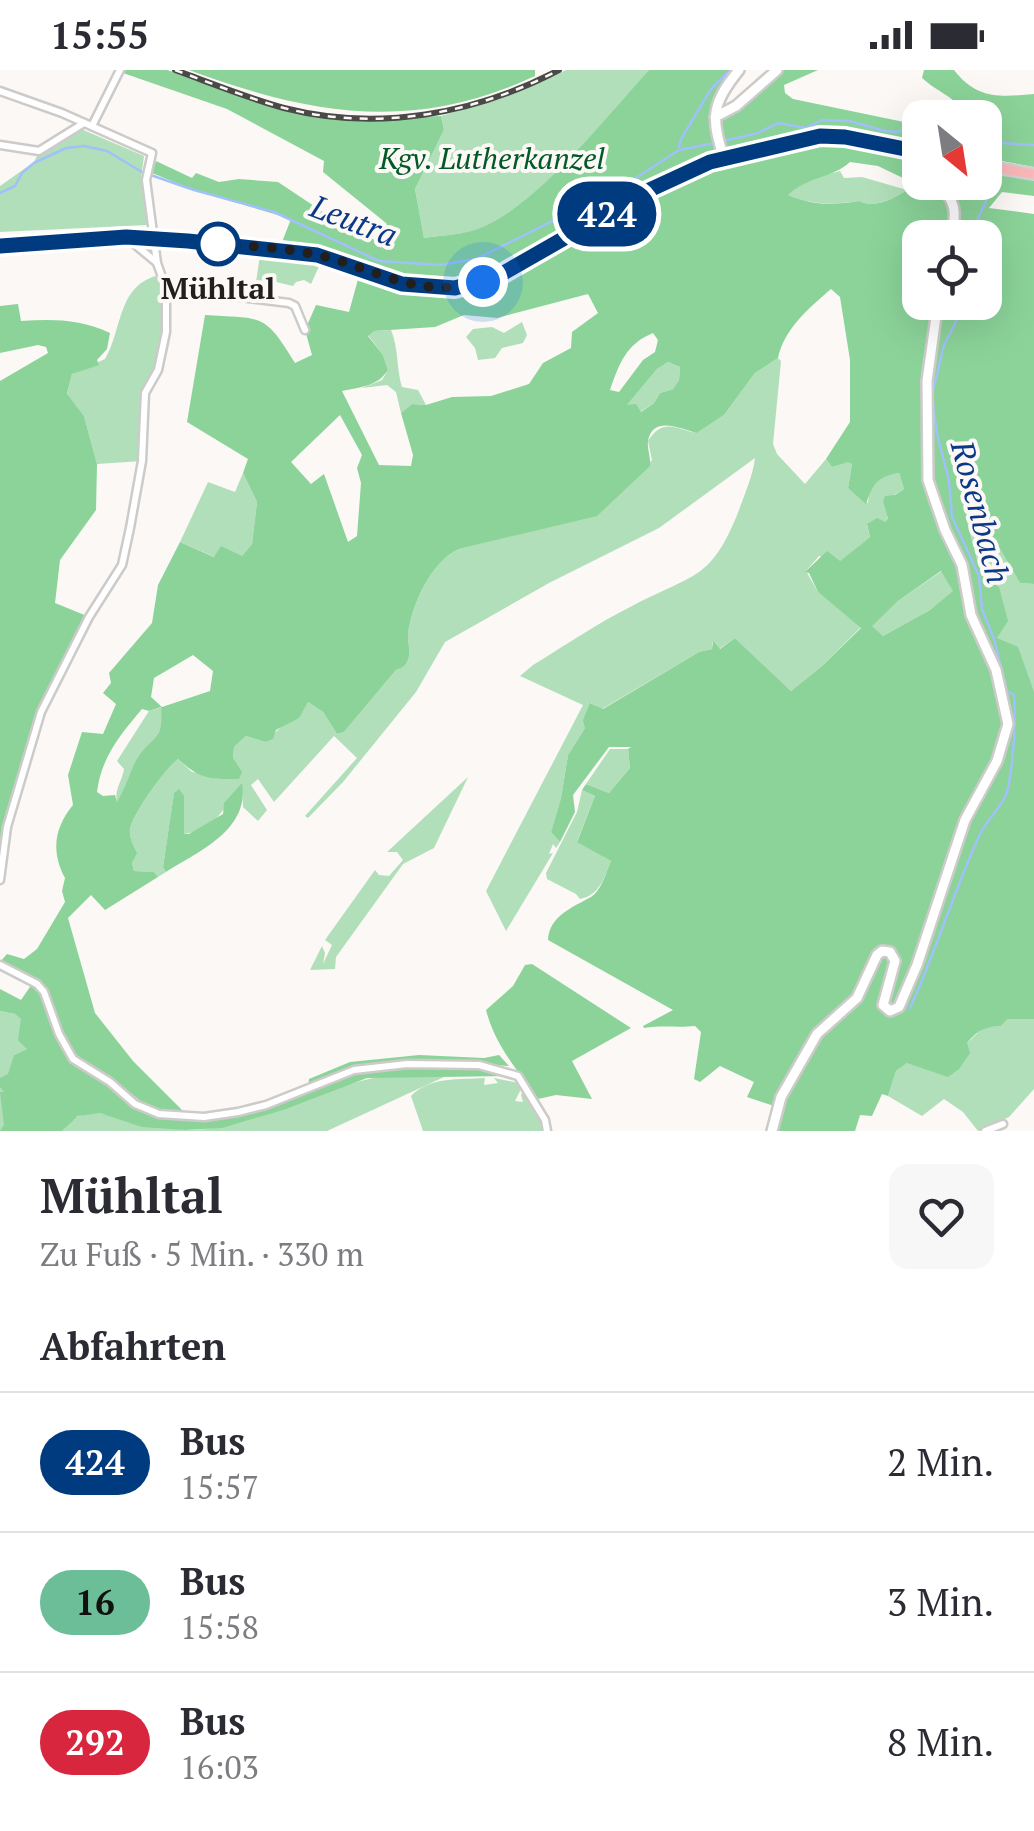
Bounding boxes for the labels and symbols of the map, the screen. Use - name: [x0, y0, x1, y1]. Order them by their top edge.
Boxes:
- north arrow: [902, 100, 1002, 200]
- park label: Kgv. Lutherkanzel: [378, 138, 606, 178]
- line badge: 424: [550, 182, 664, 246]
- water label: Leutra: [304, 184, 403, 256]
- marker: Mühltal: [197, 223, 239, 265]
- your location: [458, 257, 508, 307]
- place label: Mühltal: [161, 268, 275, 308]
- water label: Rosenbach: [941, 435, 1020, 588]

